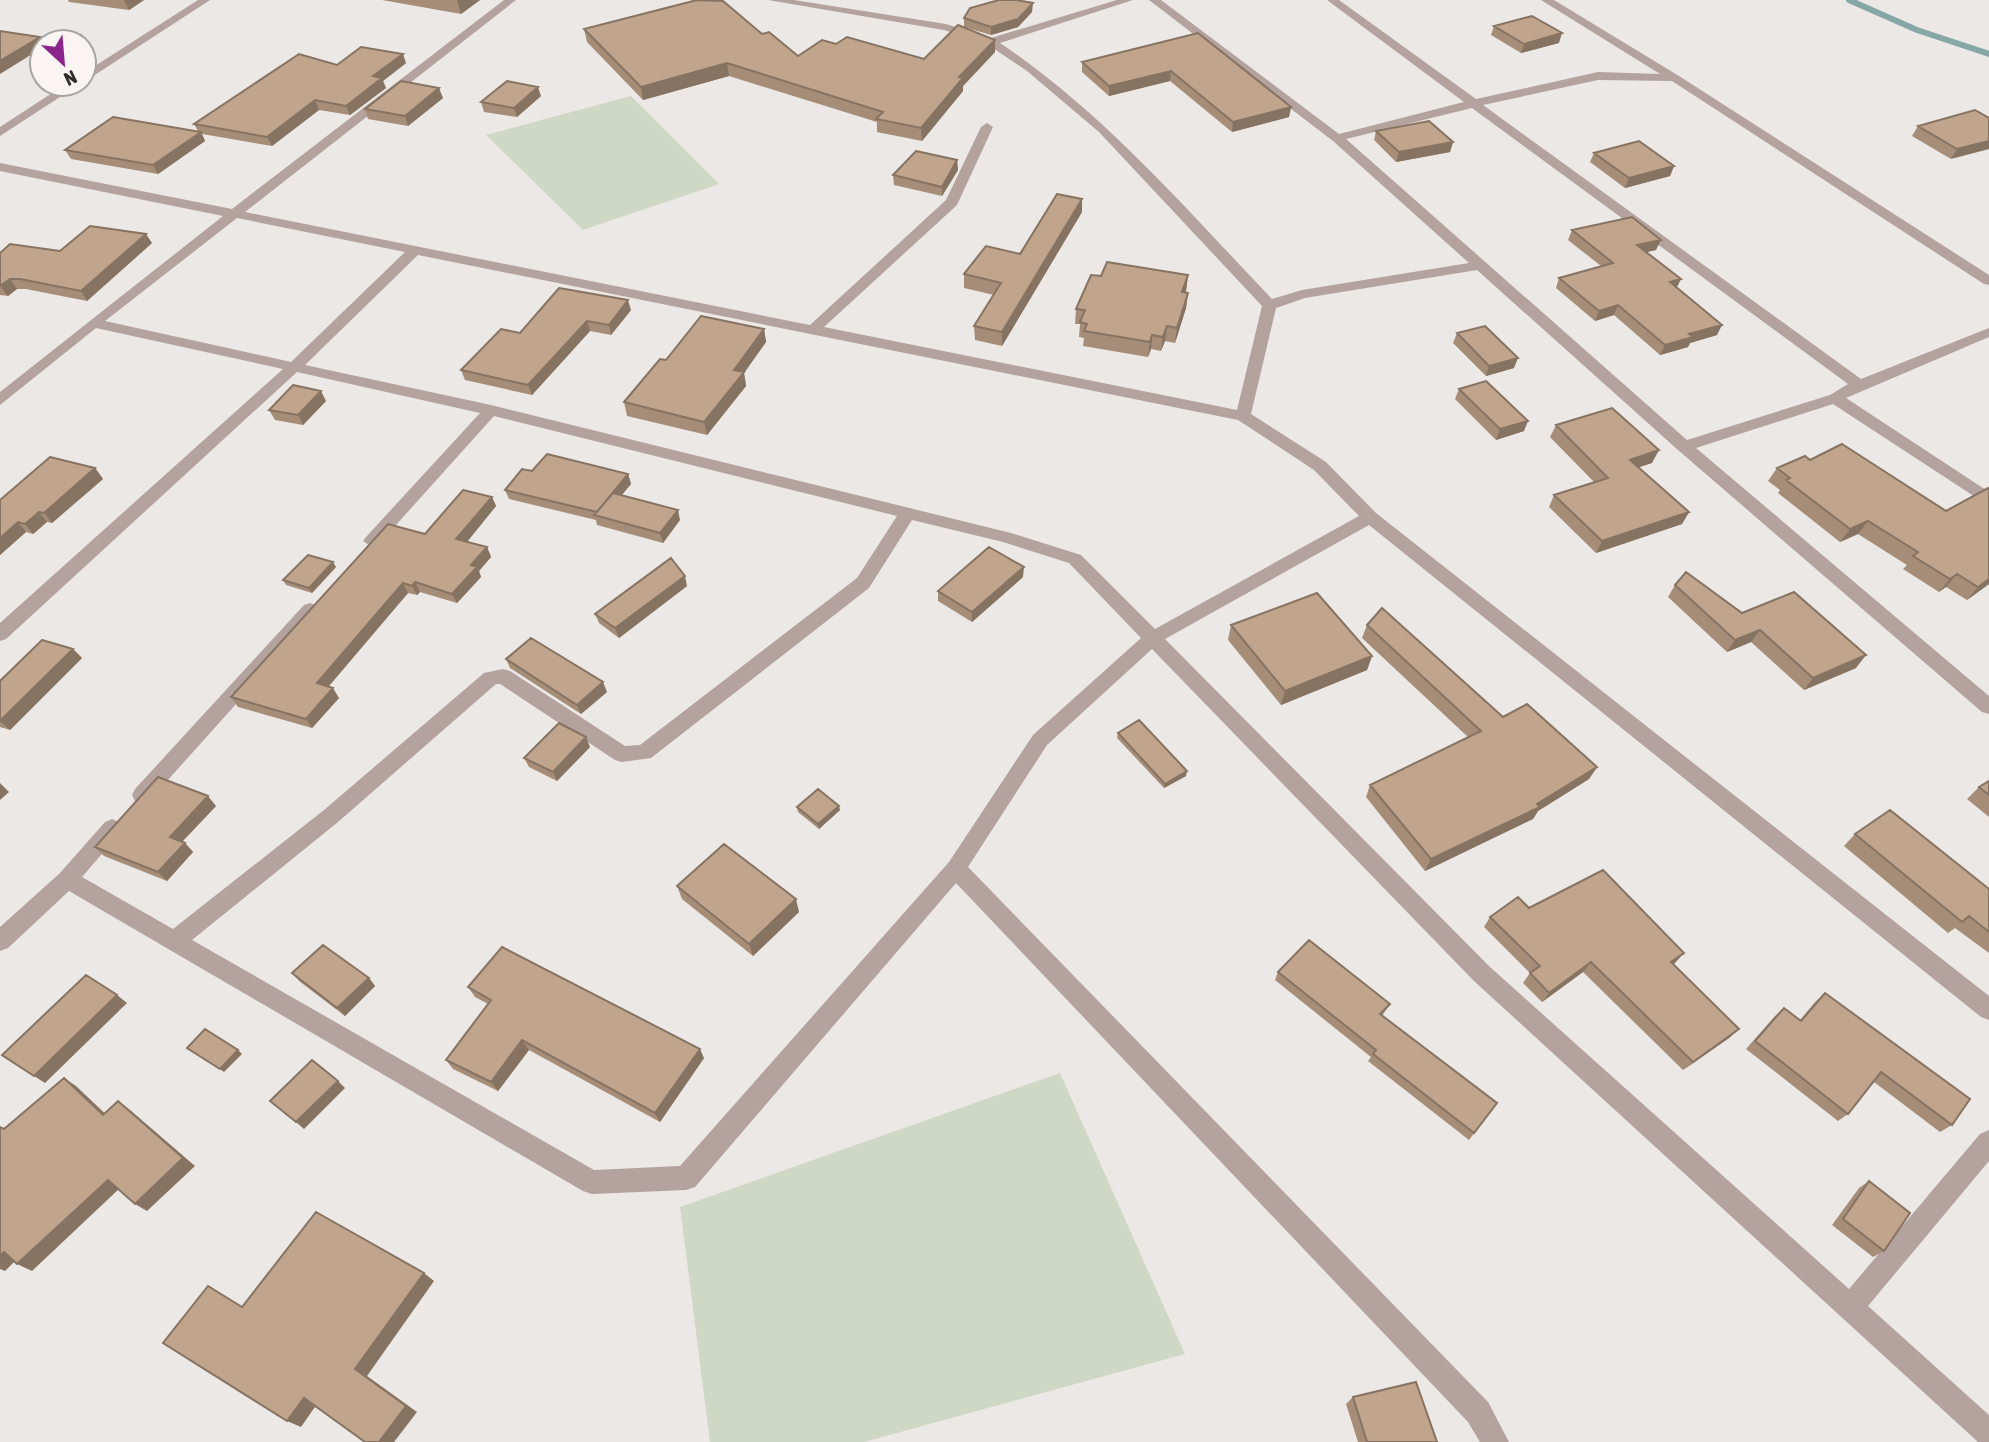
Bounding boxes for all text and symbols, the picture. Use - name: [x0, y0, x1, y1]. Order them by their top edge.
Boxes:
- north arrow: [28, 28, 98, 98]
- text: N: [61, 66, 80, 91]

